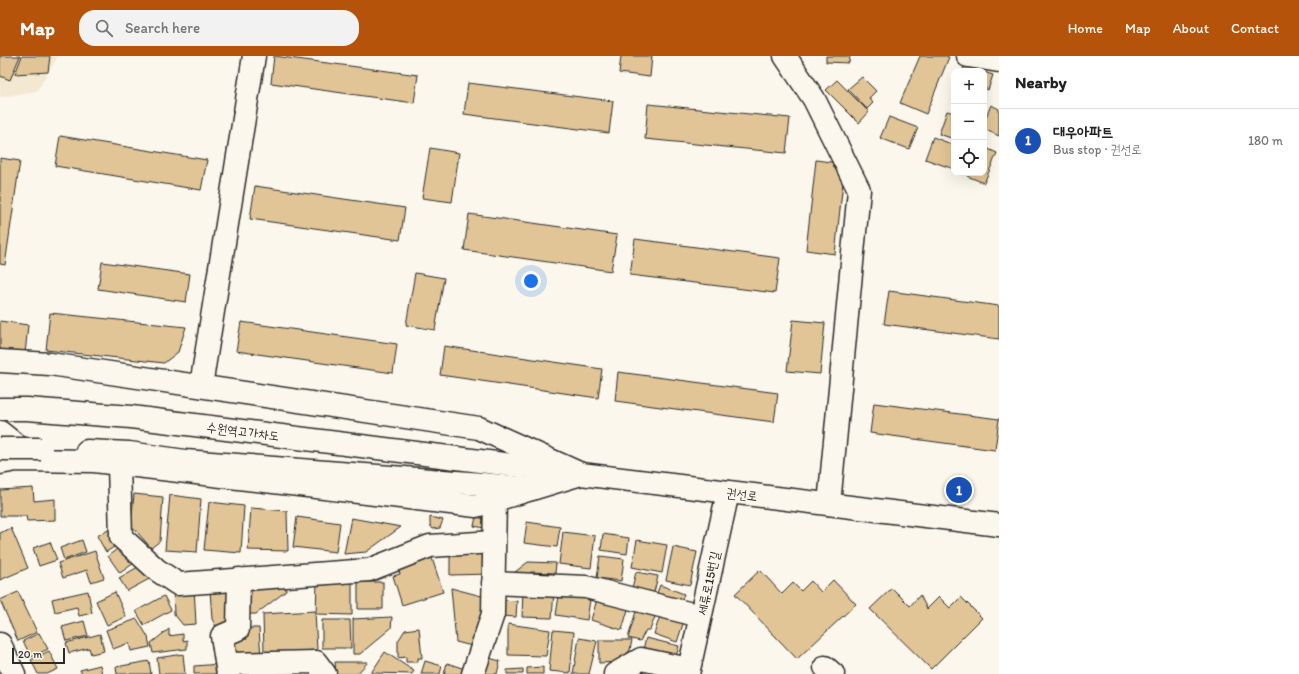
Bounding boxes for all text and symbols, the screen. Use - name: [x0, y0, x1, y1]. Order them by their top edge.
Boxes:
- search box: [79, 10, 359, 46]
- text: Map: [20, 17, 55, 40]
- icon: search: [93, 17, 115, 39]
- text: Search here: [125, 19, 200, 37]
- text: Home: [1068, 20, 1103, 37]
- text: Map: [1125, 20, 1151, 37]
- text: About: [1173, 20, 1209, 37]
- text: Contact: [1231, 20, 1279, 37]
- map controls: [951, 68, 987, 176]
- button: +: [951, 68, 987, 104]
- text: Nearby: [1015, 72, 1067, 92]
- button: −: [951, 104, 987, 140]
- text: 대우아파트: [1053, 123, 1113, 141]
- text: 1: [1025, 133, 1031, 148]
- text: 180 m: [1248, 133, 1283, 148]
- button: locate: [951, 140, 987, 176]
- text: Bus stop · 권선로: [1053, 142, 1142, 157]
- your location: [521, 271, 541, 291]
- street label: 수원역고가차도: [206, 420, 280, 443]
- pin: 1: [946, 475, 972, 505]
- street label: 권선로: [725, 485, 758, 504]
- street label: 세류로15번길: [694, 550, 723, 617]
- scale bar: [12, 646, 65, 665]
- text: 20 m: [18, 648, 42, 661]

